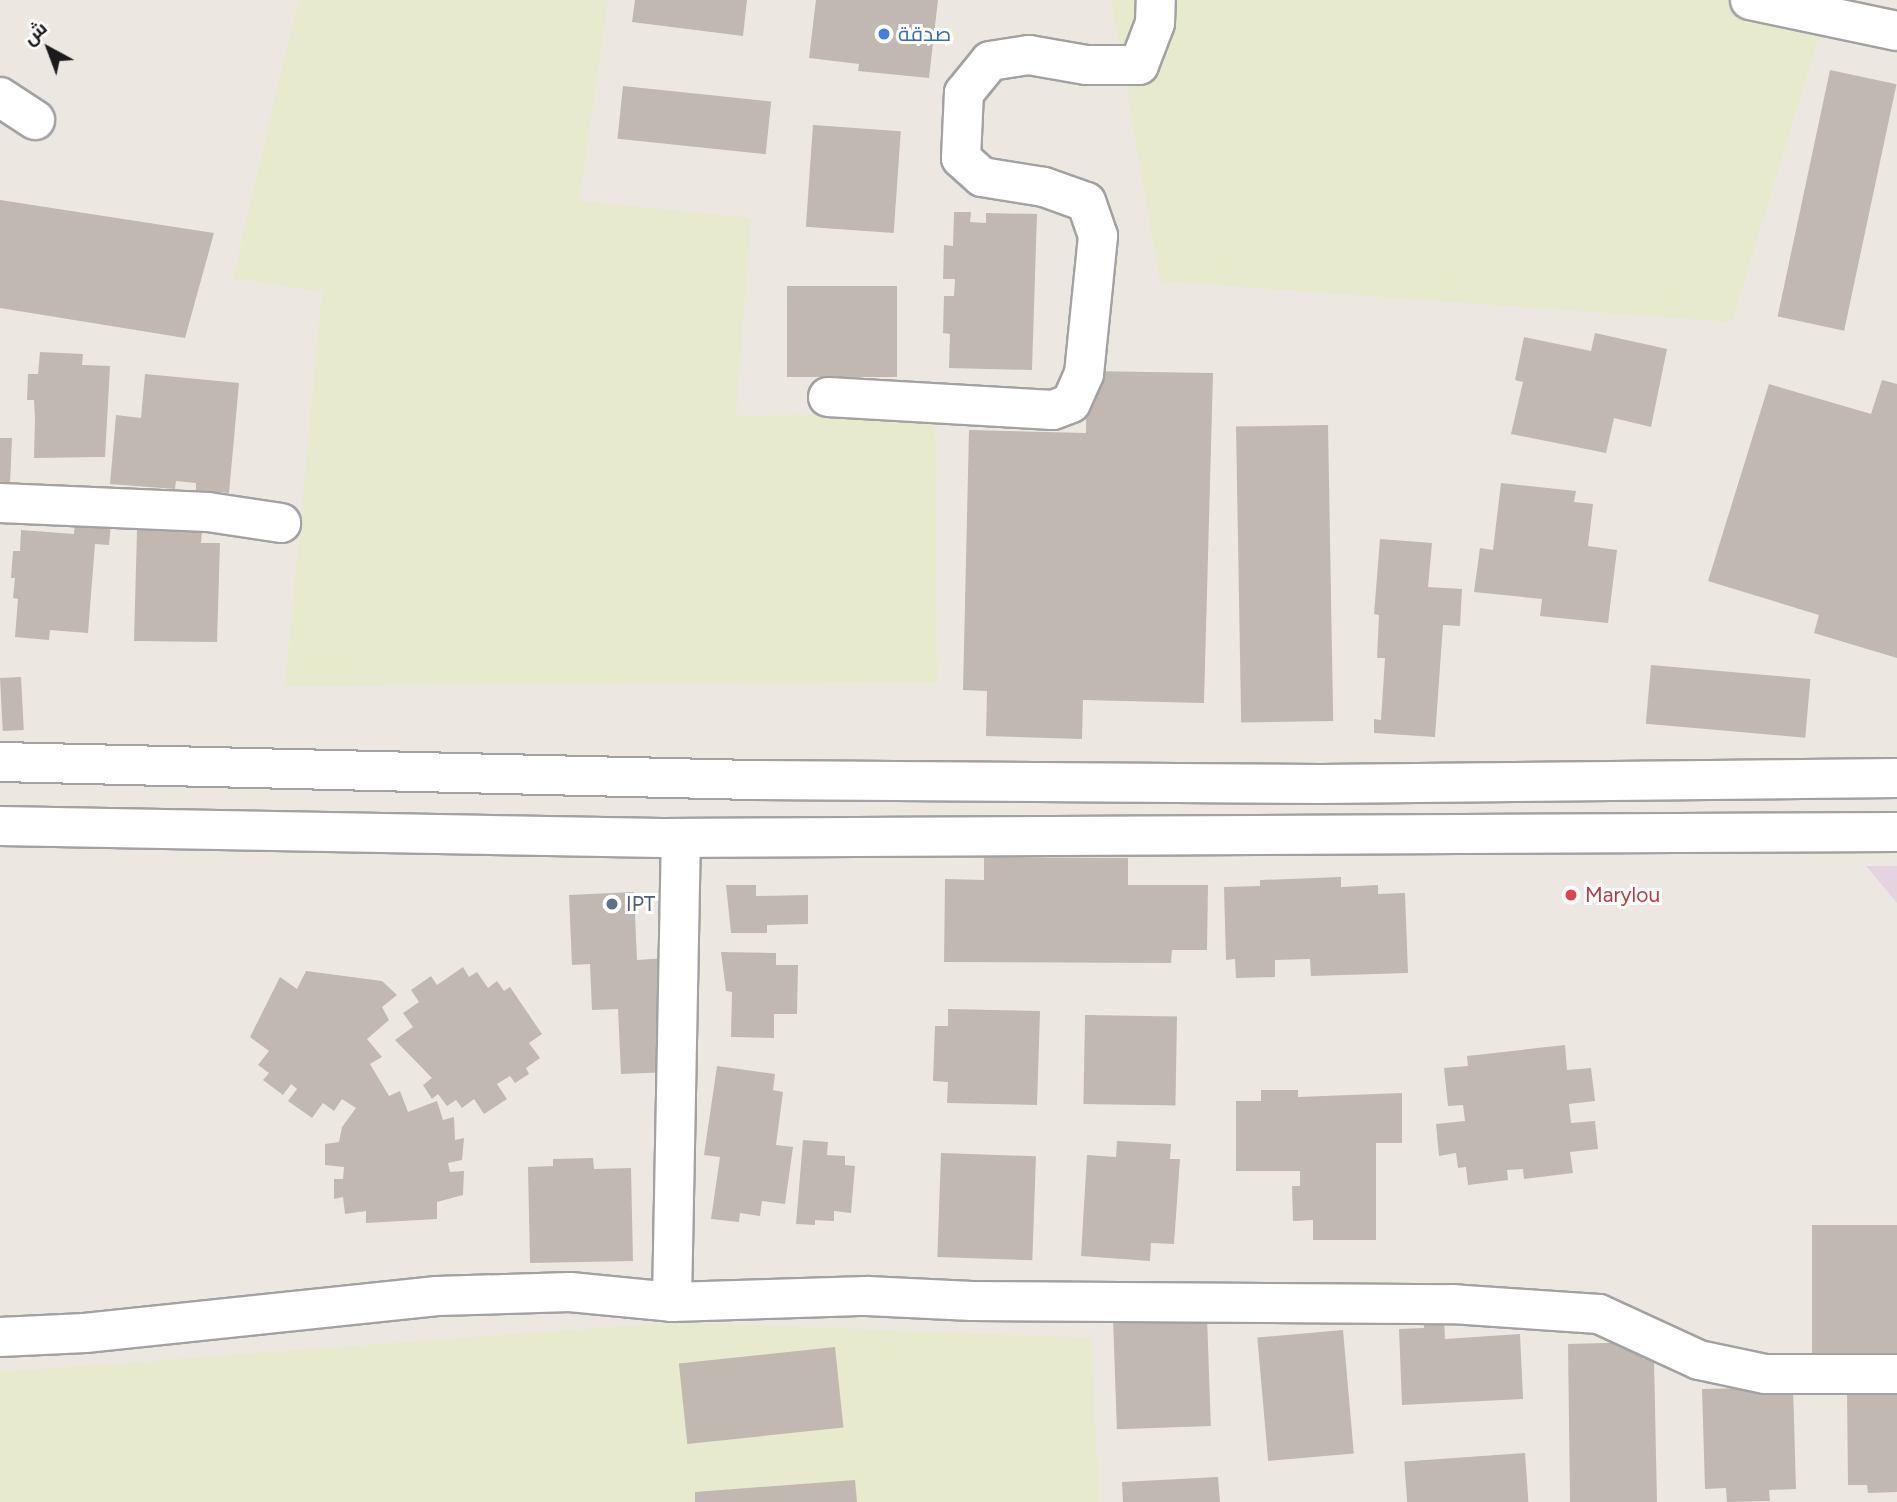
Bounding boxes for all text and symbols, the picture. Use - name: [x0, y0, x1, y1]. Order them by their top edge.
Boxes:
- north arrow: [14, 14, 84, 84]
- text: ش: [18, 16, 52, 49]
- place label: صدقة: [898, 21, 951, 47]
- marker: صدقة: [876, 26, 892, 42]
- place label: Marylou: [1585, 882, 1660, 908]
- marker: Marylou: [1563, 887, 1579, 903]
- place label: IPT: [626, 891, 655, 917]
- marker: IPT: [604, 896, 620, 912]

